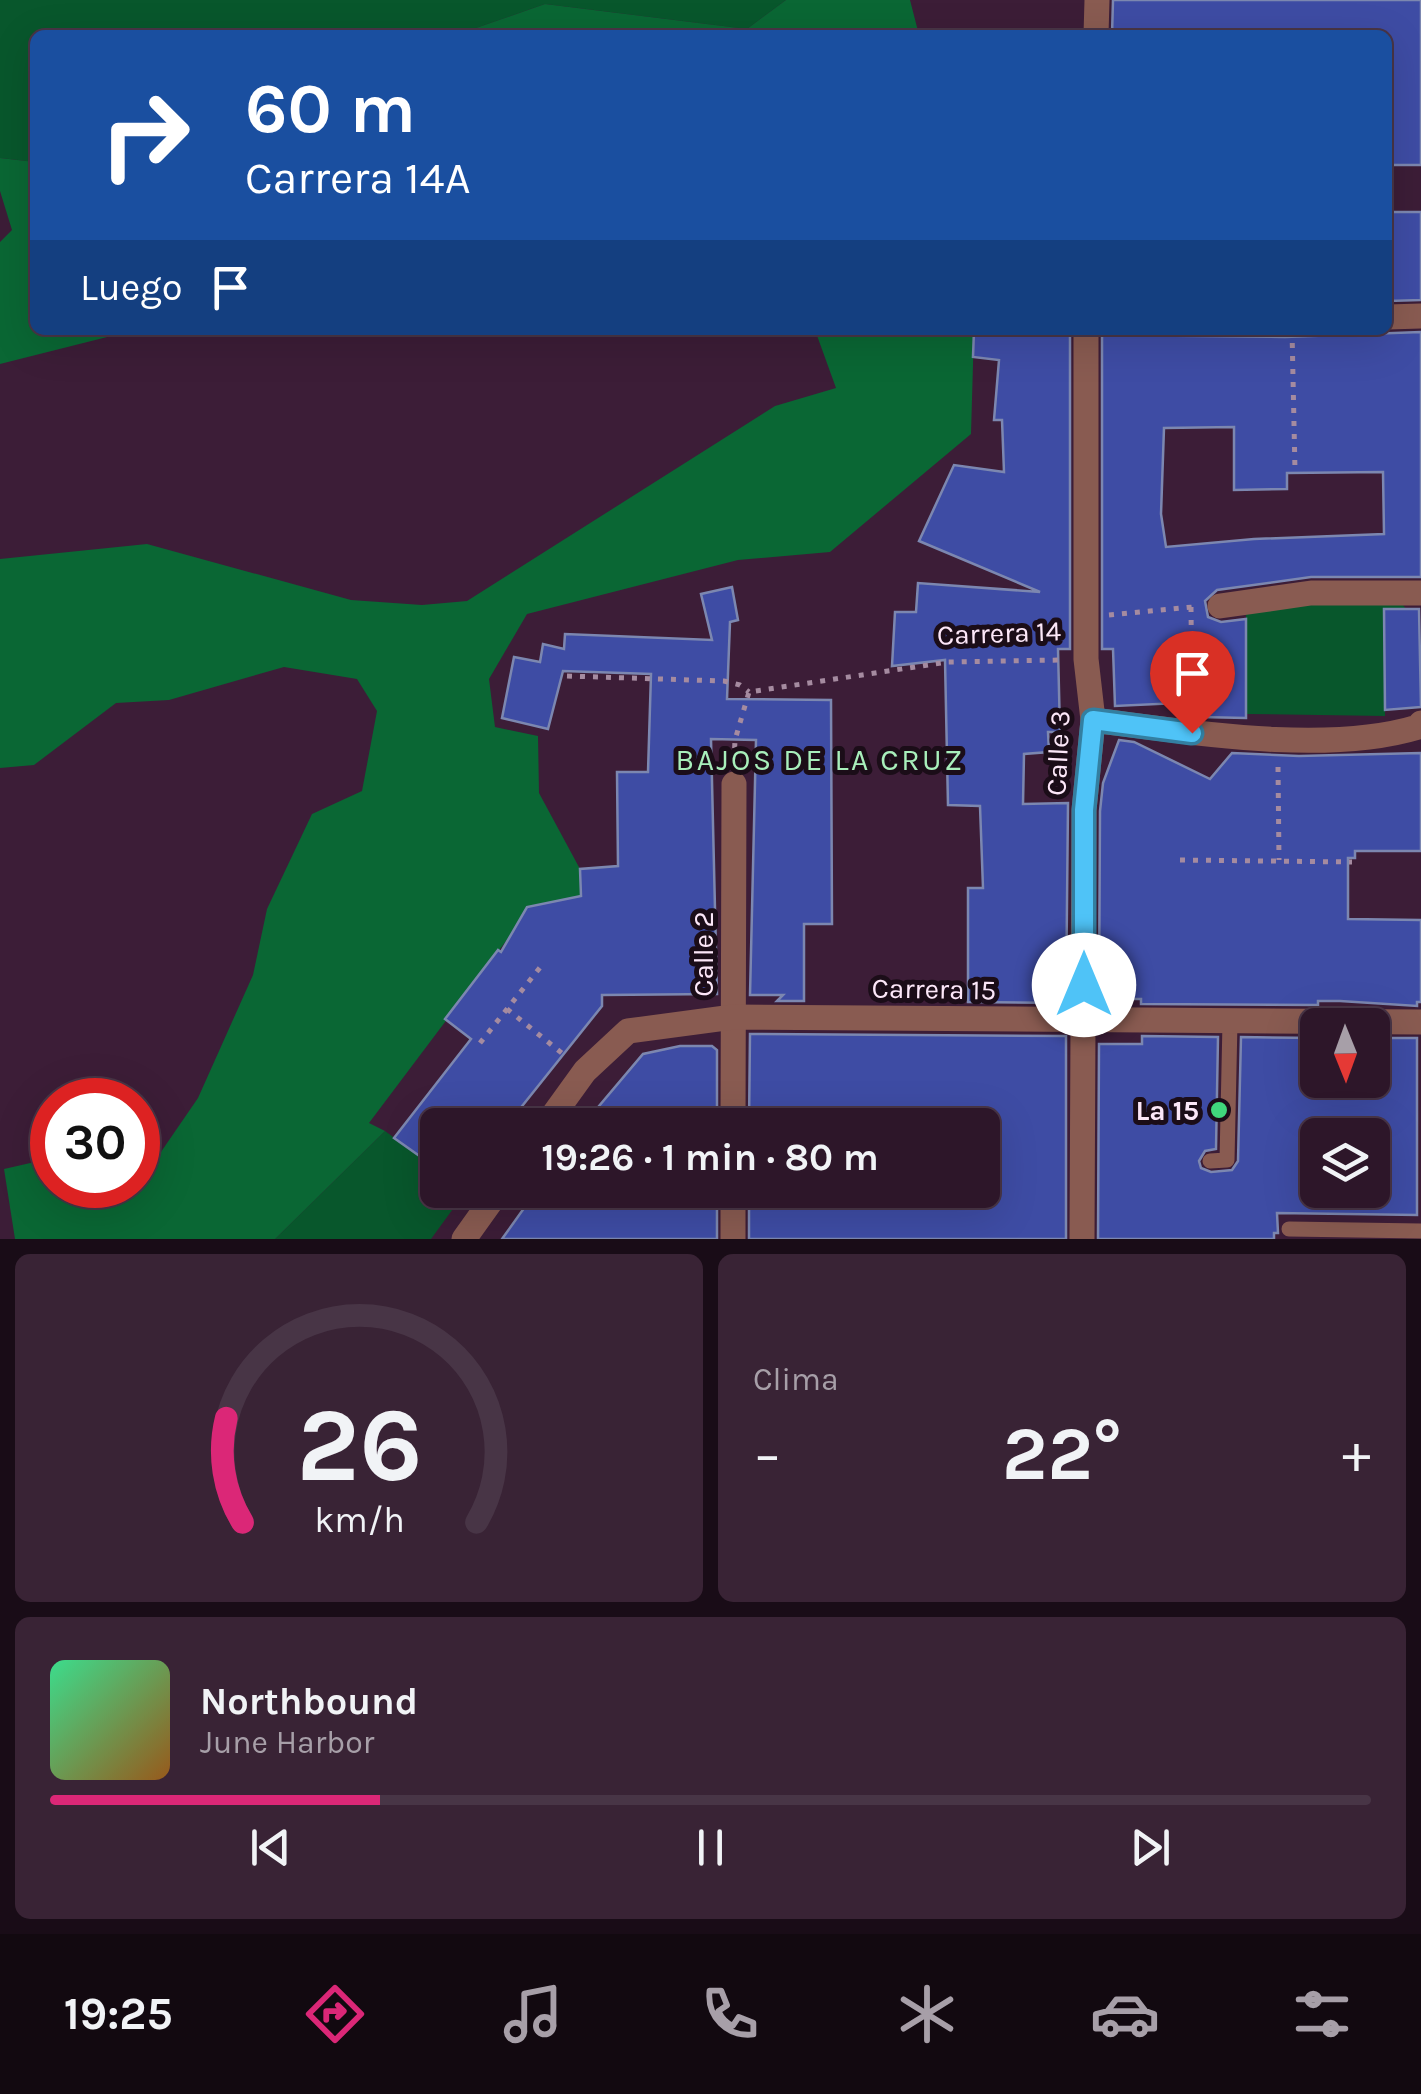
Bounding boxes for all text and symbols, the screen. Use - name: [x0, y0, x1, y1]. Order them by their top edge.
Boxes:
- text: 60 m: [245, 68, 416, 150]
- icon: right: [80, 70, 210, 200]
- text: Carrera 14A: [245, 152, 471, 204]
- icon: arrive: [203, 260, 258, 315]
- text: Luego: [80, 265, 183, 310]
- street label: Carrera 14: [936, 614, 1062, 652]
- pin: [1150, 631, 1235, 734]
- icon: arrive: [1165, 646, 1220, 701]
- street label: Calle 3: [1039, 709, 1077, 797]
- district label: BAJOS DE LA CRUZ: [676, 742, 964, 778]
- street label: Calle 2: [687, 911, 720, 997]
- position arrow: [1032, 933, 1136, 1037]
- street label: Carrera 15: [871, 971, 997, 1007]
- north arrow: [1300, 1008, 1390, 1098]
- map controls: [1300, 1008, 1390, 1208]
- speed limit sign: 30: [30, 1078, 160, 1208]
- place label: La 15: [1135, 1094, 1199, 1127]
- marker: La 15: [1208, 1099, 1230, 1121]
- button: layers: [1300, 1118, 1390, 1208]
- text: 19:26 · 1 min · 80 m: [541, 1135, 879, 1180]
- text: Clima: [753, 1361, 839, 1398]
- text: 26: [296, 1385, 422, 1506]
- text: 22°: [1002, 1410, 1122, 1498]
- text: −: [753, 1422, 782, 1486]
- text: +: [1342, 1422, 1371, 1486]
- text: km/h: [314, 1499, 404, 1541]
- text: Northbound: [200, 1679, 418, 1724]
- text: June Harbor: [200, 1724, 374, 1761]
- icon: previous: [243, 1820, 298, 1875]
- icon: pause: [683, 1820, 738, 1875]
- icon: next: [1123, 1820, 1178, 1875]
- icon: directions: [300, 1979, 370, 2049]
- icon: music: [498, 1979, 568, 2049]
- icon: phone: [695, 1979, 765, 2049]
- icon: climate: [892, 1979, 962, 2049]
- icon: car: [1090, 1979, 1160, 2049]
- icon: filters: [1287, 1979, 1357, 2049]
- text: 19:25: [64, 1988, 173, 2040]

